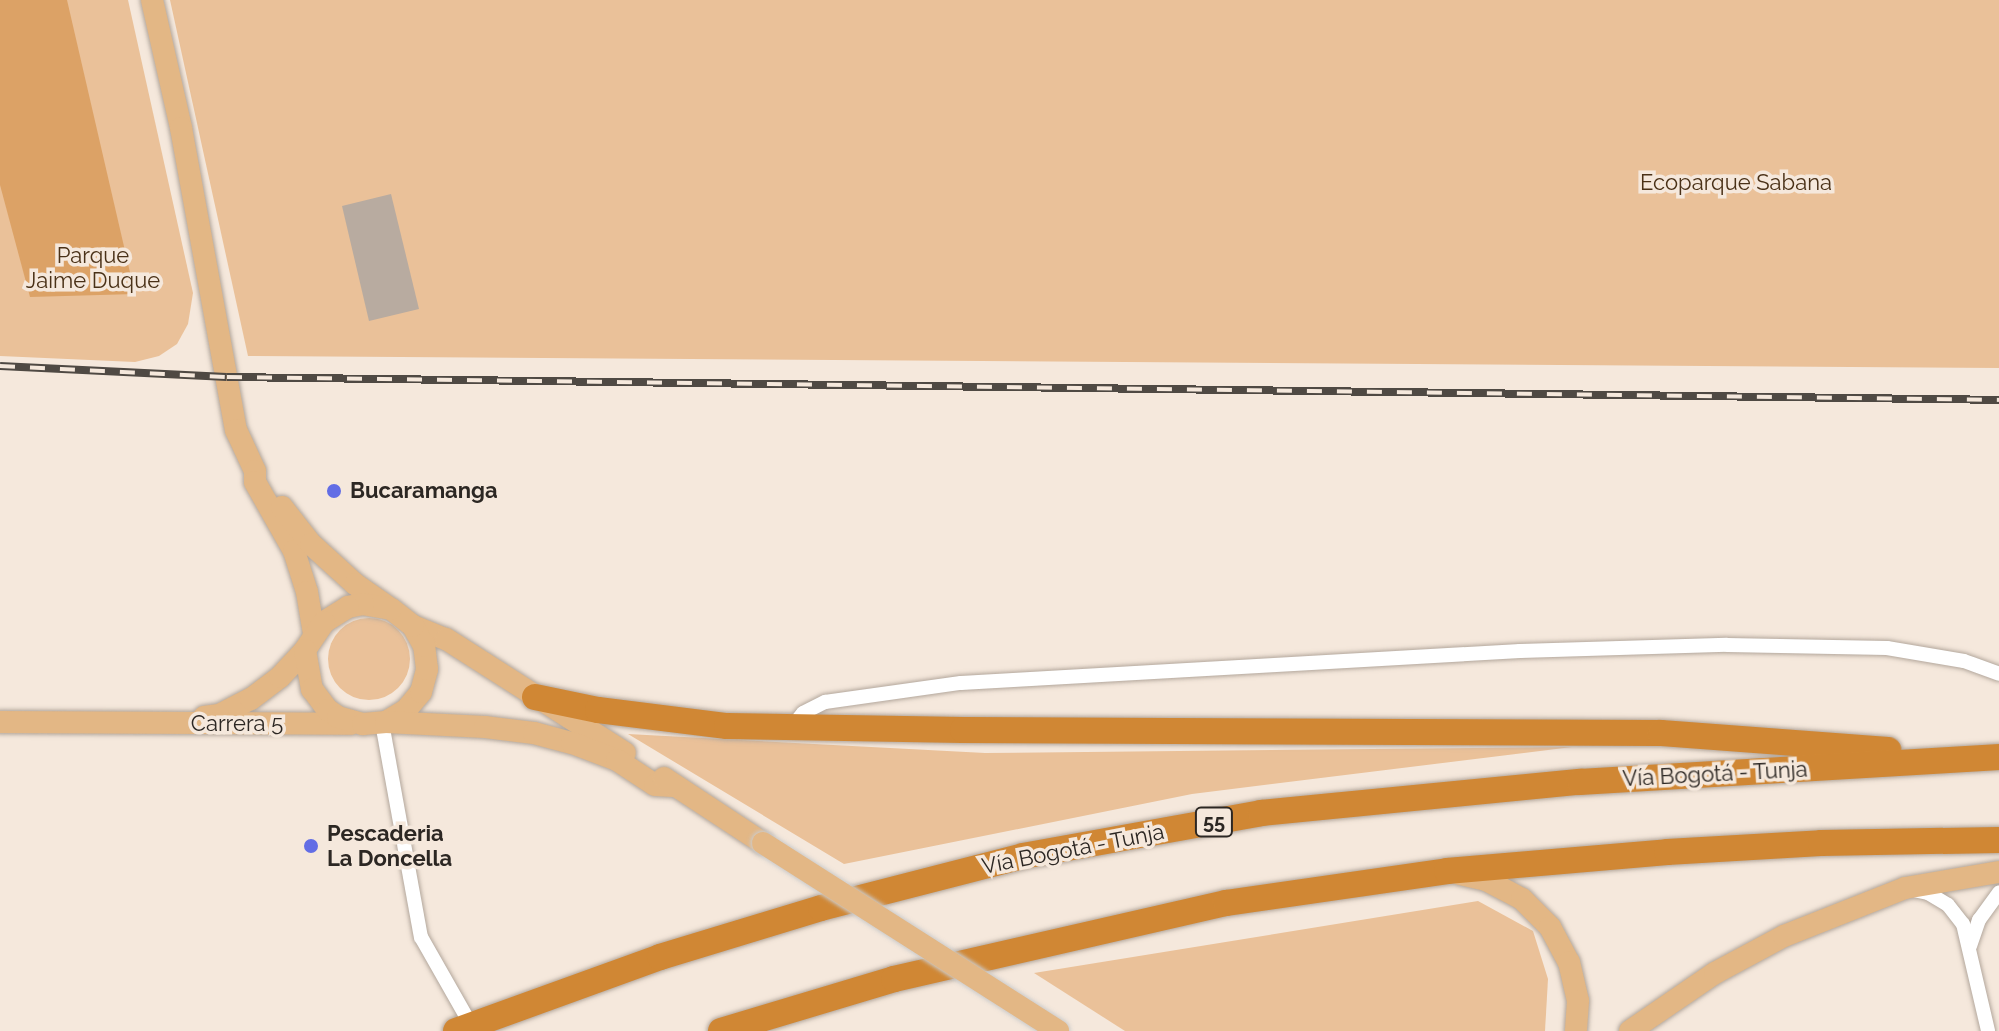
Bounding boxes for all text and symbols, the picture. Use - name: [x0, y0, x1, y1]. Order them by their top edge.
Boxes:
- park label: Ecoparque Sabana: [1640, 170, 1832, 196]
- park label: Parque Jaime Duque: [26, 242, 160, 294]
- place label: Bucaramanga: [350, 478, 498, 504]
- marker: Bucaramanga: [325, 482, 343, 500]
- street label: Carrera 5: [191, 711, 283, 737]
- street label: Vía Bogotá - Tunja: [1622, 756, 1808, 792]
- road number: 55: [1194, 806, 1234, 838]
- street label: Vía Bogotá - Tunja: [979, 818, 1167, 880]
- place label: Pescaderia La Doncella: [327, 820, 452, 872]
- marker: Pescaderia La Doncella: [302, 837, 320, 855]

